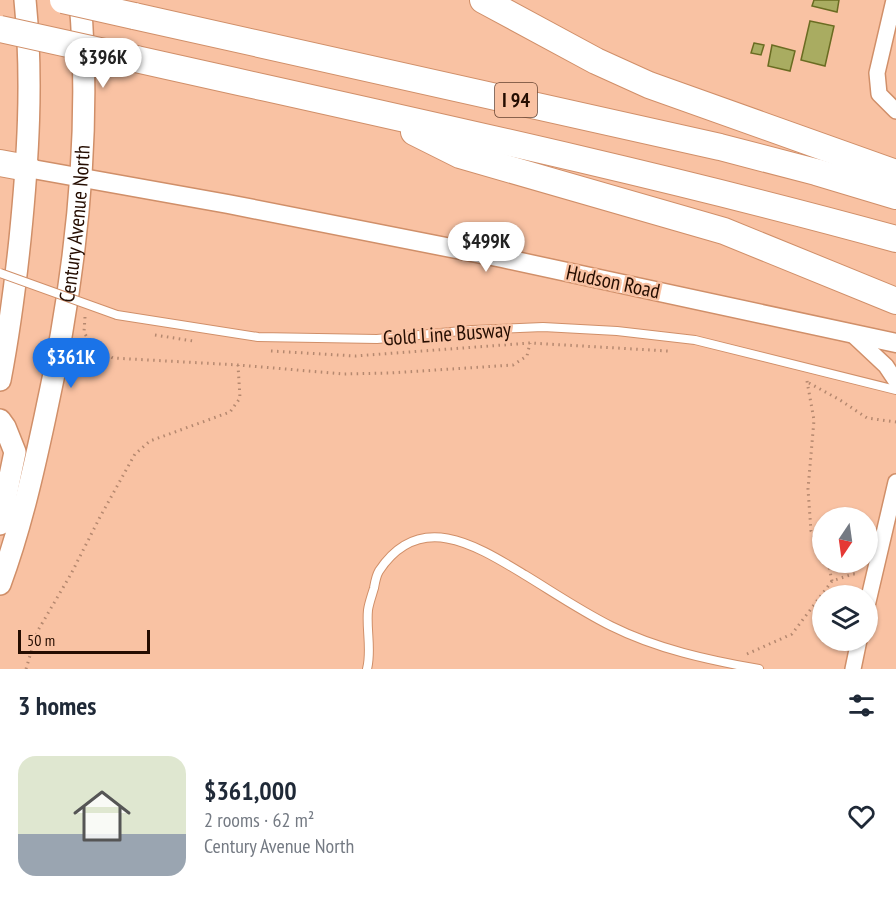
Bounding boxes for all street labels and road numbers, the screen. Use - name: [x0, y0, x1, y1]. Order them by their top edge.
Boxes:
- road number: I 94: [495, 83, 537, 117]
- street label: Century Avenue North: [53, 144, 96, 304]
- street label: Hudson Road: [564, 258, 662, 305]
- street label: Gold Line Busway: [382, 316, 512, 351]

